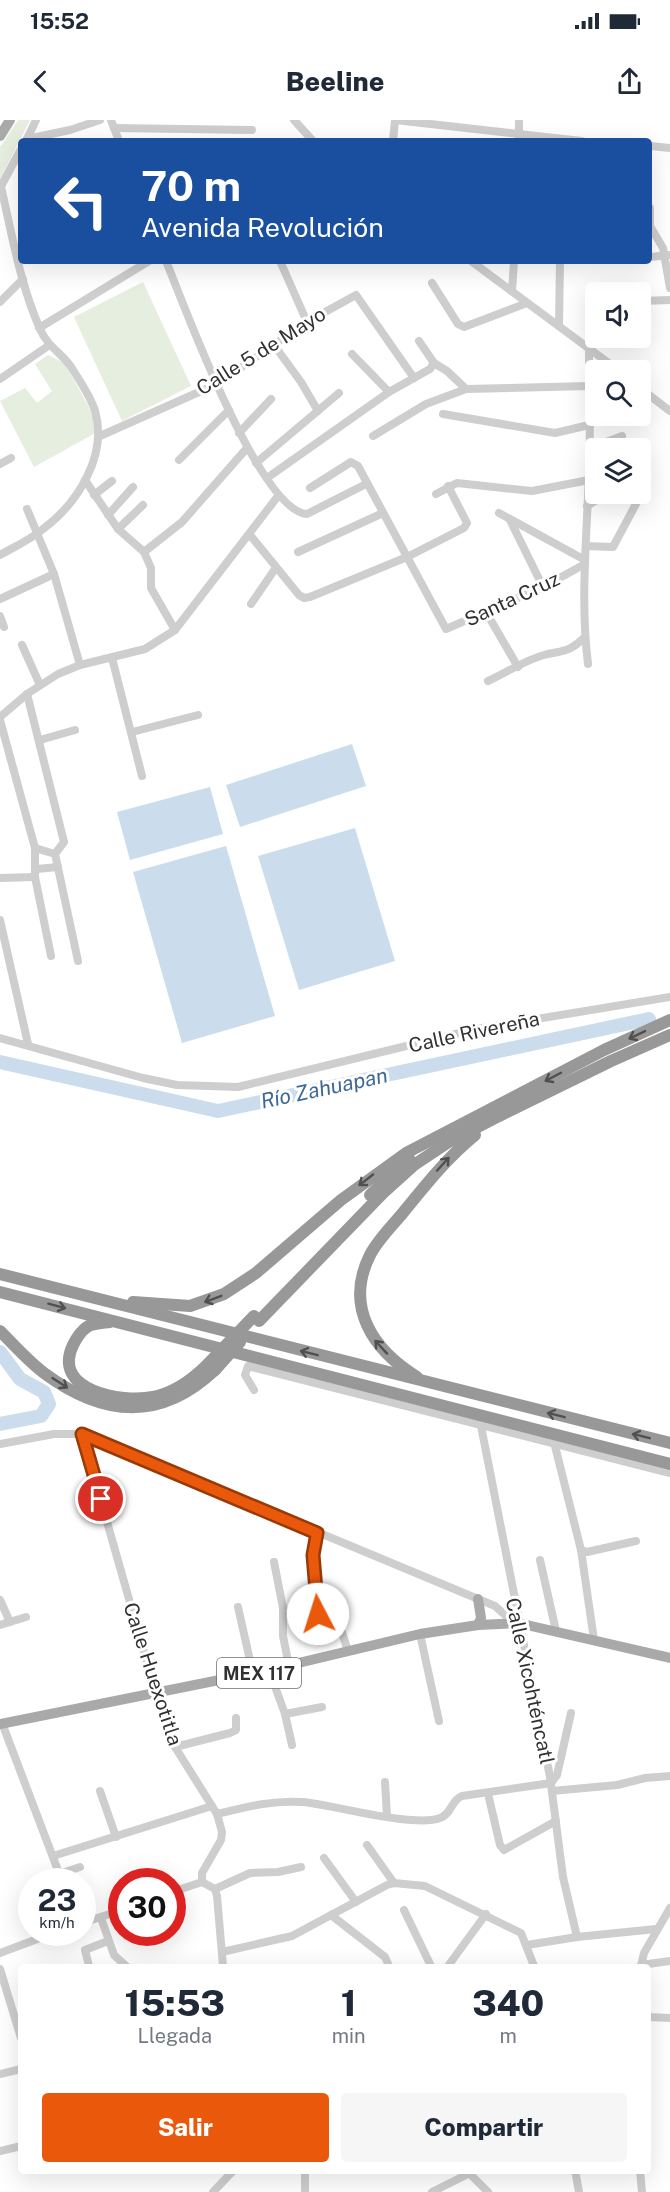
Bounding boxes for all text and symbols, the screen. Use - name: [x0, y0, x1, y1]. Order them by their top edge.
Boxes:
- text: 15:52: [30, 8, 89, 34]
- icon: back: [24, 65, 57, 98]
- text: Beeline: [286, 65, 384, 97]
- icon: share: [613, 65, 646, 98]
- text: 70 m: [141, 161, 241, 210]
- icon: left: [42, 162, 120, 240]
- text: Avenida Revolución: [141, 211, 384, 243]
- map controls: [585, 282, 651, 504]
- button: sound: [585, 282, 651, 348]
- street label: Calle 5 de Mayo: [192, 302, 330, 400]
- button: search: [585, 360, 651, 426]
- button: layers: [585, 438, 651, 504]
- street label: Santa Cruz: [461, 567, 563, 631]
- street label: Calle Rivereña: [406, 1006, 542, 1058]
- one-way arrow: [628, 1029, 646, 1041]
- water label: Río Zahuapan: [258, 1062, 390, 1114]
- one-way arrow: [544, 1072, 562, 1083]
- one-way arrow: [436, 1157, 450, 1172]
- one-way arrow: [359, 1174, 375, 1186]
- one-way arrow: [204, 1294, 222, 1305]
- one-way arrow: [47, 1301, 66, 1313]
- one-way arrow: [374, 1340, 388, 1355]
- one-way arrow: [300, 1347, 319, 1358]
- one-way arrow: [51, 1377, 67, 1389]
- one-way arrow: [547, 1408, 566, 1420]
- one-way arrow: [632, 1429, 651, 1441]
- pin: [75, 1473, 126, 1524]
- icon: arrive: [84, 1482, 117, 1515]
- position arrow: [286, 1582, 350, 1646]
- street label: Calle Xicohténcatl: [501, 1596, 559, 1766]
- street label: Calle Huexotitla: [119, 1599, 187, 1749]
- road number: MEX 117: [217, 1658, 301, 1688]
- speed limit sign: 30: [108, 1868, 186, 1946]
- text: 23: [37, 1882, 77, 1918]
- text: km/h: [39, 1914, 75, 1931]
- text: 15:53: [125, 1982, 225, 2024]
- text: 1: [341, 1982, 356, 2024]
- text: 340: [472, 1982, 544, 2024]
- text: Llegada: [138, 2024, 212, 2048]
- text: min: [332, 2024, 366, 2048]
- text: m: [500, 2024, 517, 2048]
- button: Salir: [42, 2093, 329, 2162]
- button: Compartir: [341, 2093, 627, 2162]

